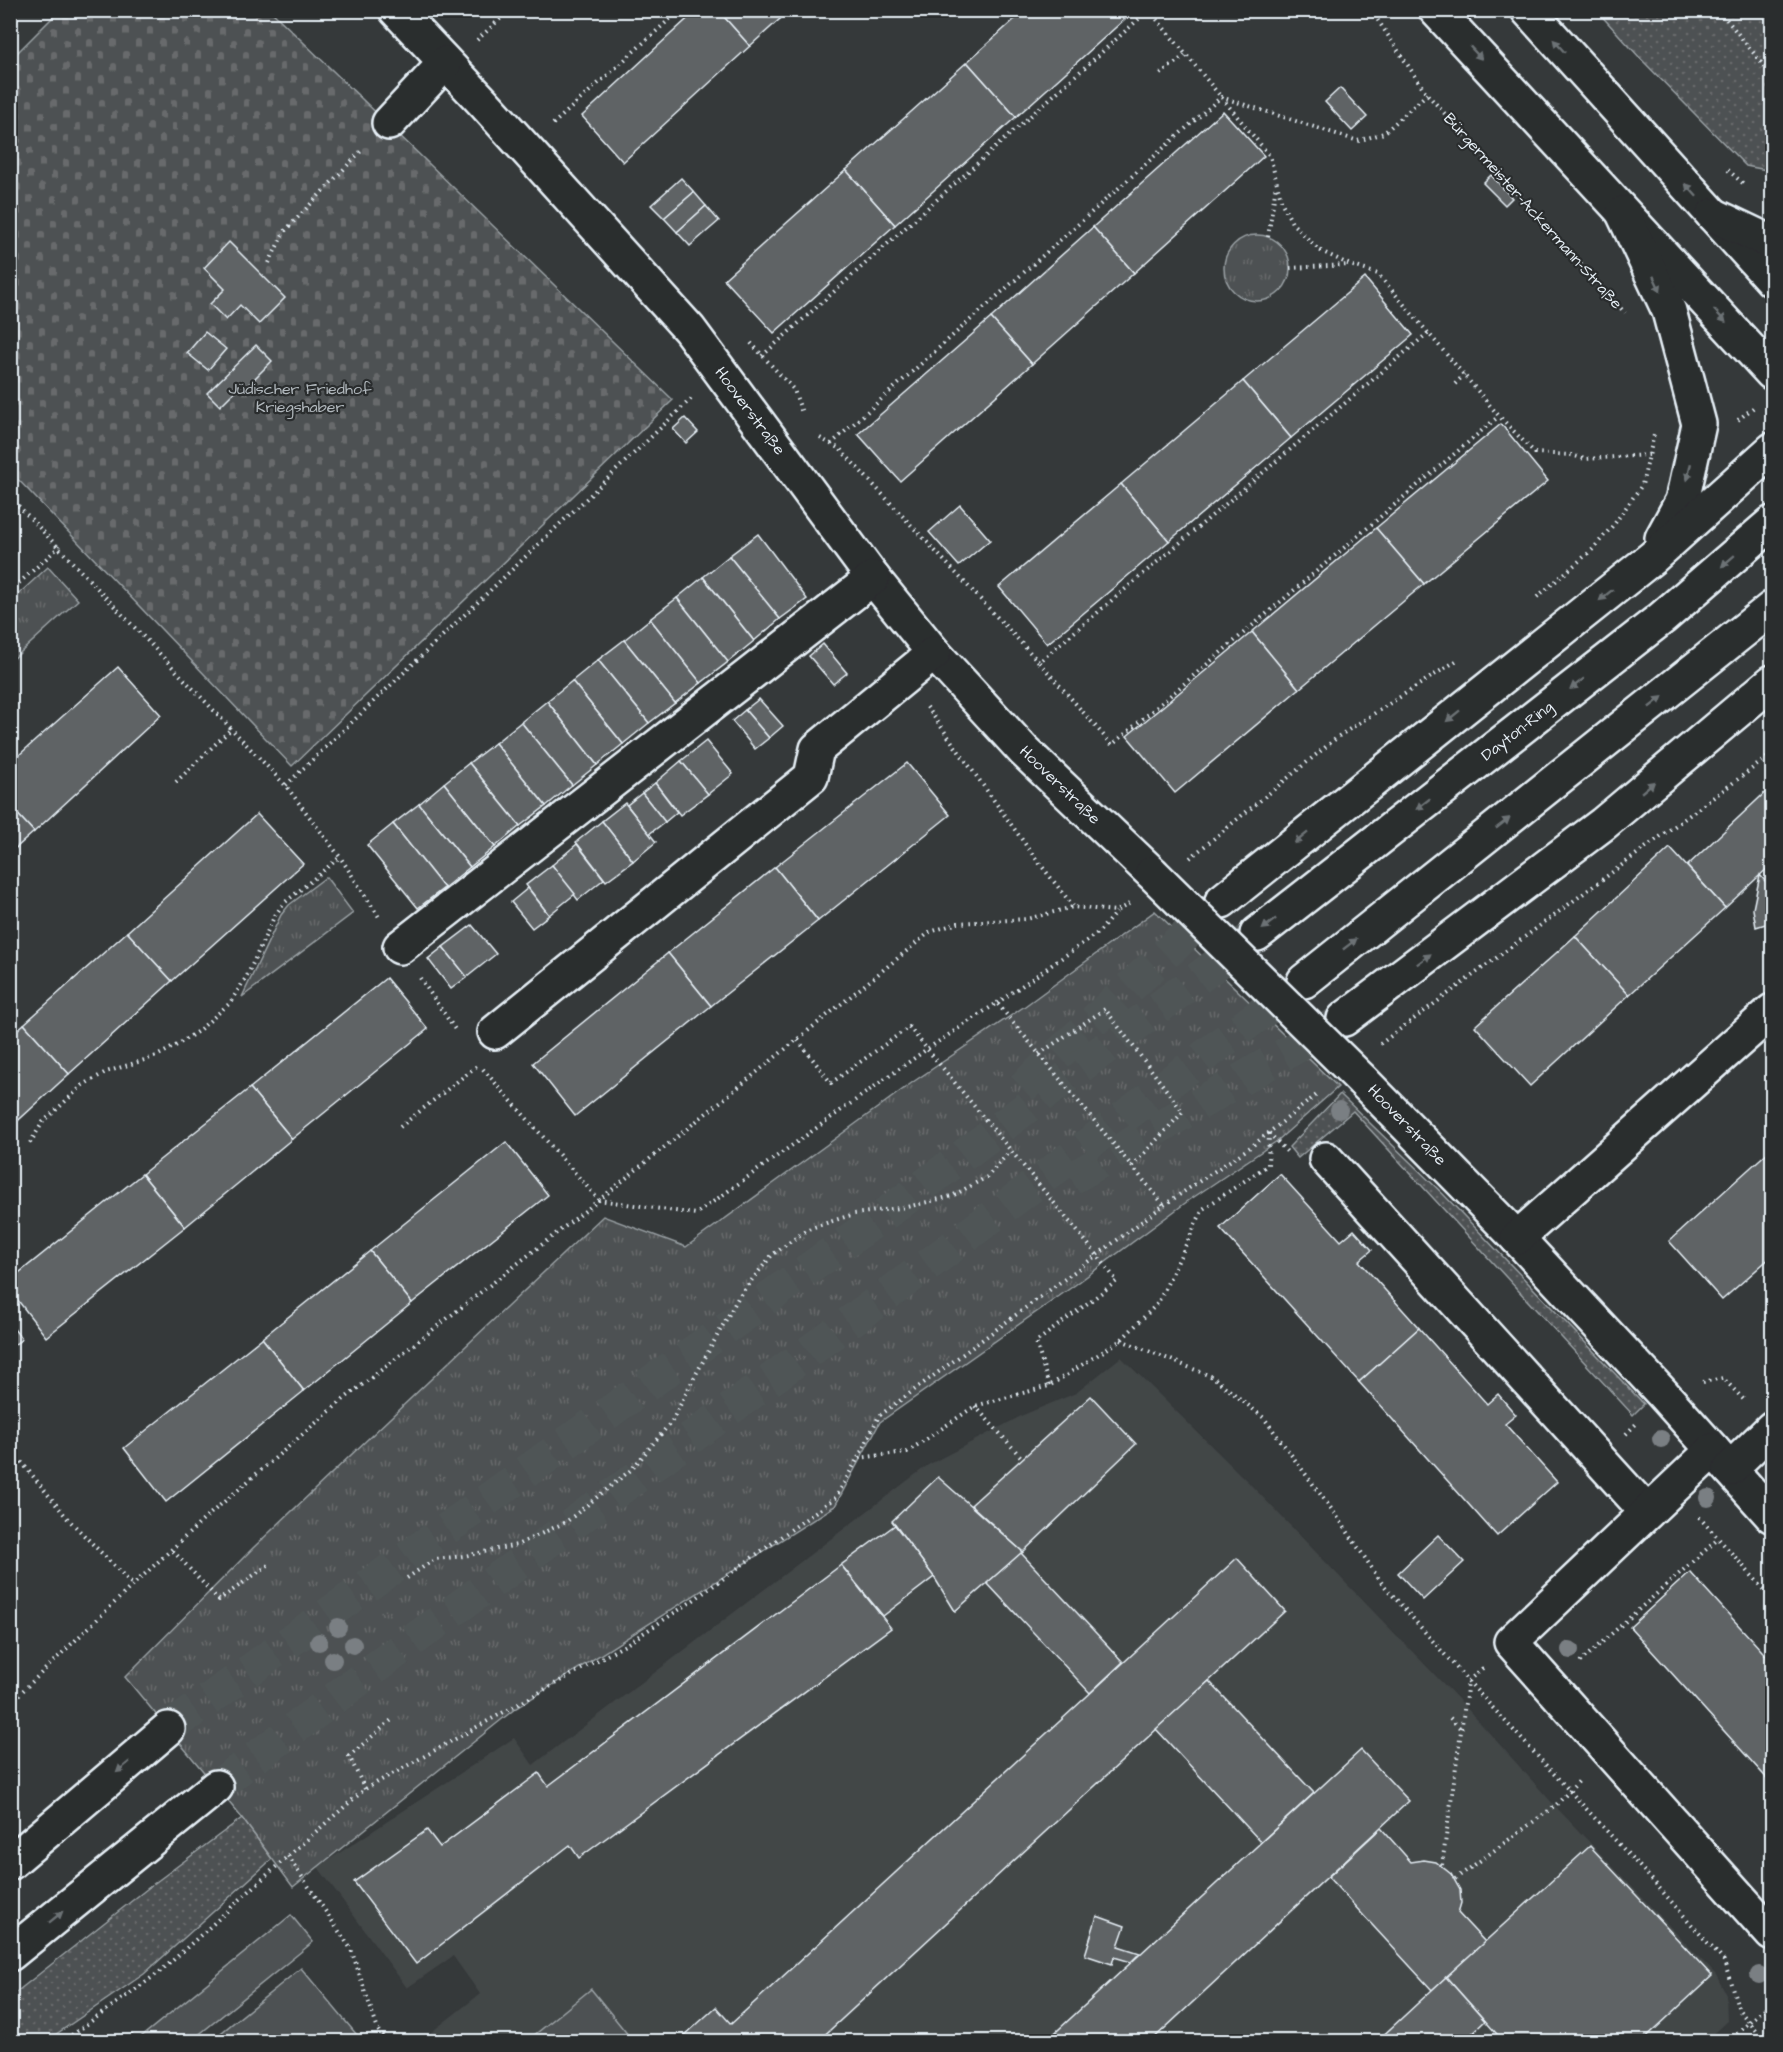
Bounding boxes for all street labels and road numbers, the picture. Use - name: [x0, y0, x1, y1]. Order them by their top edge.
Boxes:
- street label: Bürgermeister-Ackermann-Straße: [1438, 108, 1628, 315]
- street label: Hooverstraße: [710, 362, 791, 460]
- street label: Dayton-Ring: [1476, 696, 1558, 767]
- street label: Hooverstraße: [1015, 741, 1106, 830]
- street label: Hooverstraße: [1363, 1080, 1452, 1171]

